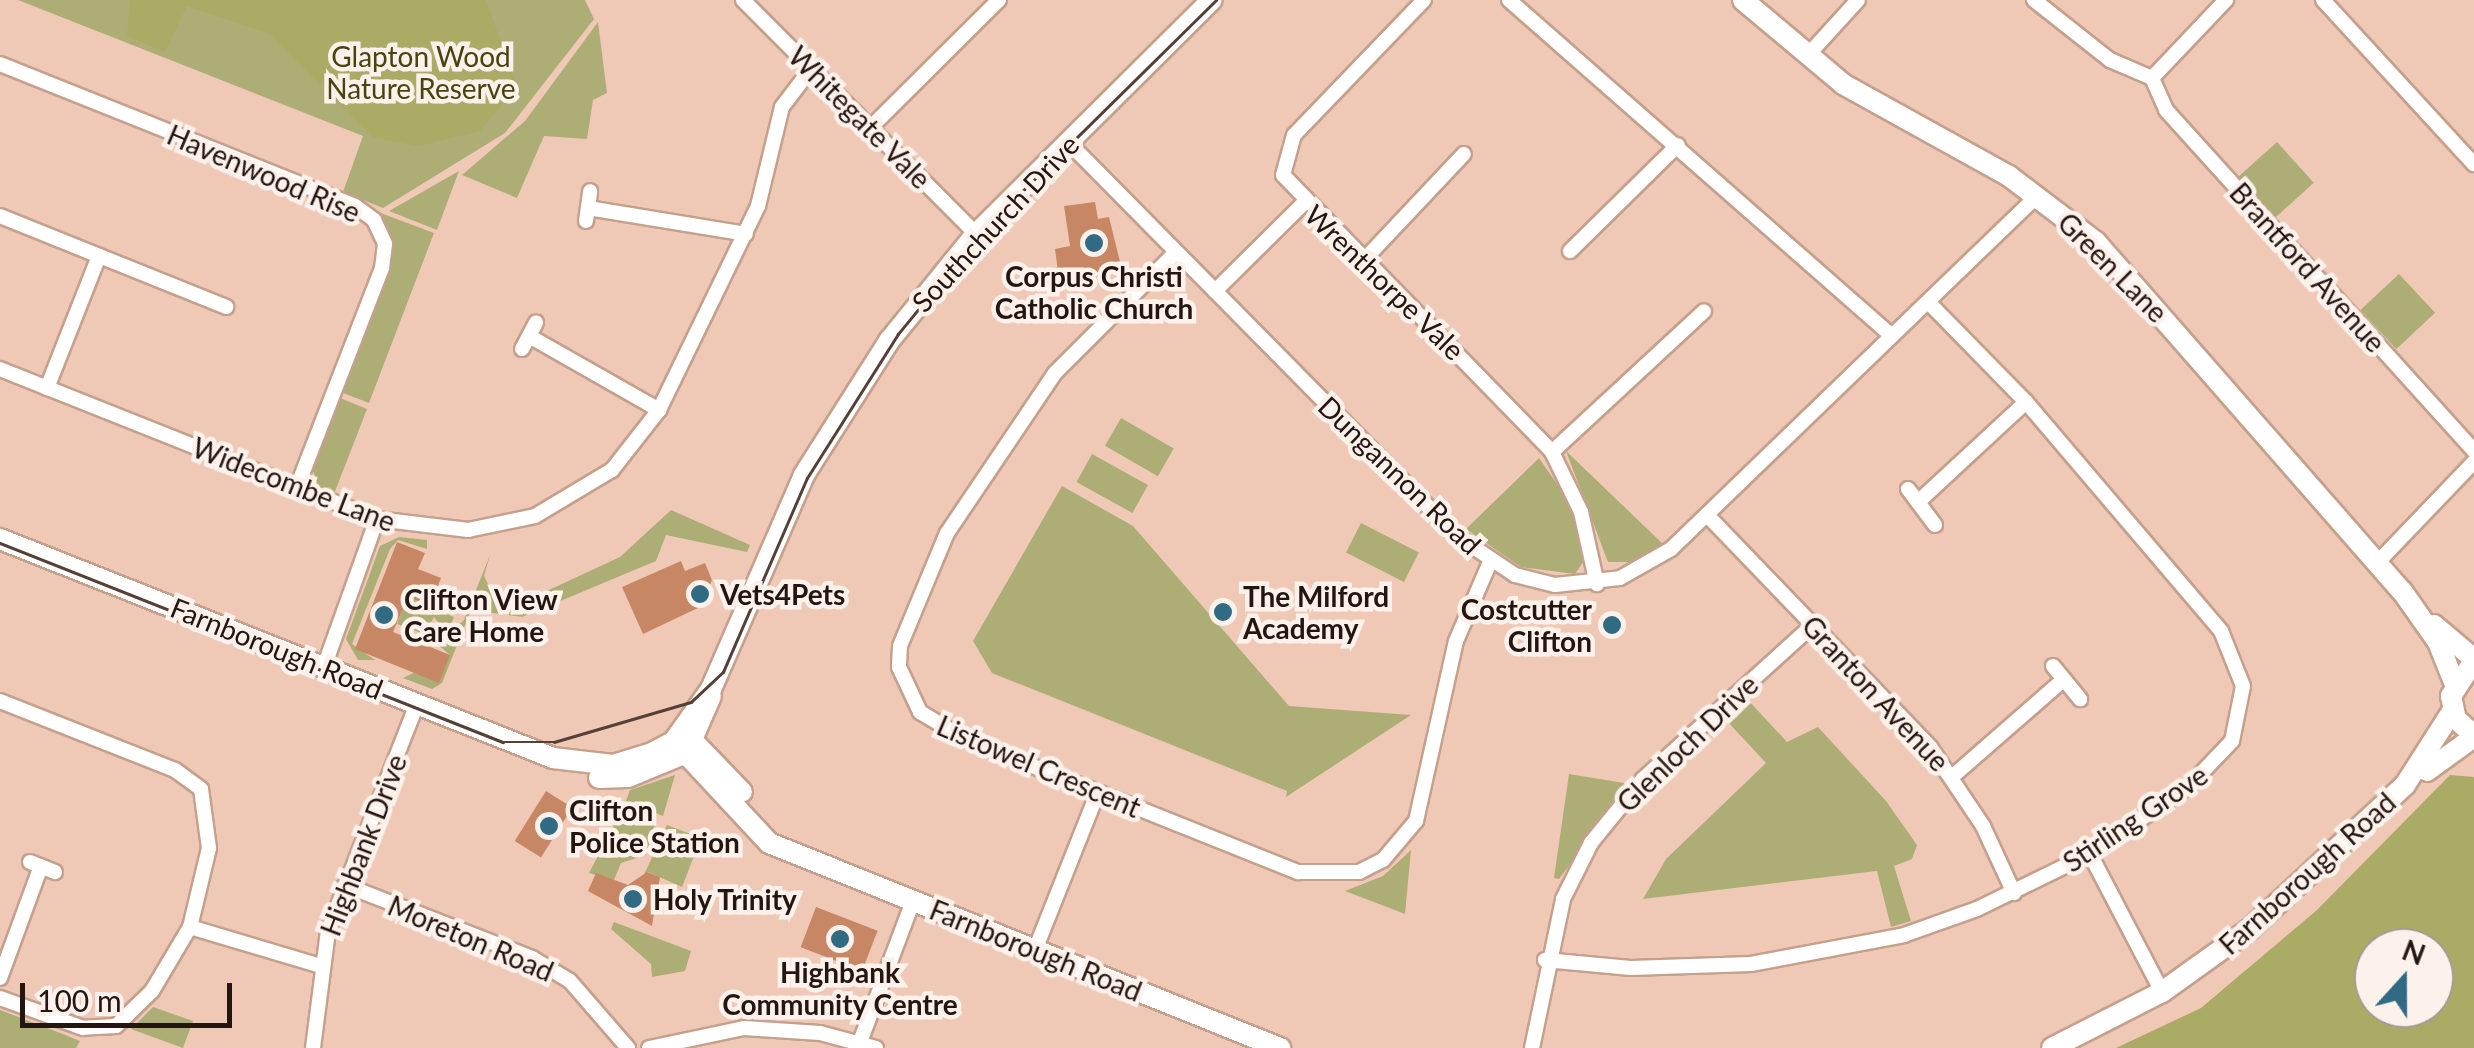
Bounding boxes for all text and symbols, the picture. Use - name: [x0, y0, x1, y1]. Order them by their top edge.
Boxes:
- park label: Glapton Wood Nature Reserve: [326, 39, 516, 105]
- street label: Whitegate Vale: [782, 39, 938, 195]
- street label: Havenwood Rise: [162, 117, 366, 229]
- street label: Southchurch Drive: [904, 128, 1086, 318]
- street label: Brantford Avenue: [2223, 175, 2393, 359]
- street label: Wrenthorpe Vale: [1298, 197, 1472, 367]
- street label: Green Lane: [2051, 205, 2175, 329]
- marker: Corpus Christi Catholic Church: [1083, 232, 1105, 254]
- place label: Corpus Christi Catholic Church: [995, 259, 1193, 325]
- street label: Dungannon Road: [1312, 389, 1488, 561]
- street label: Widecombe Lane: [188, 430, 400, 538]
- place label: Vets4Pets: [720, 577, 845, 611]
- place label: The Milford Academy: [1243, 579, 1389, 645]
- place label: Clifton View Care Home: [404, 582, 559, 648]
- marker: Vets4Pets: [689, 583, 711, 605]
- street label: Farnborough Road: [166, 590, 388, 706]
- place label: Costcutter Clifton: [1461, 592, 1592, 658]
- marker: The Milford Academy: [1212, 601, 1234, 623]
- marker: Clifton View Care Home: [373, 604, 395, 626]
- street label: Granton Avenue: [1795, 608, 1957, 778]
- marker: Costcutter Clifton: [1601, 614, 1623, 636]
- street label: Glenloch Drive: [1610, 667, 1764, 819]
- street label: Listowel Crescent: [932, 708, 1146, 824]
- street label: Highbank Drive: [313, 750, 413, 940]
- street label: Stirling Grove: [2056, 757, 2214, 879]
- street label: Farnborough Road: [2212, 785, 2402, 961]
- place label: Clifton Police Station: [569, 793, 740, 859]
- marker: Clifton Police Station: [538, 815, 560, 837]
- place label: Holy Trinity: [653, 882, 798, 916]
- street label: Moreton Road: [383, 888, 559, 988]
- marker: Holy Trinity: [622, 888, 644, 910]
- street label: Farnborough Road: [925, 892, 1147, 1008]
- marker: Highbank Community Centre: [829, 928, 851, 950]
- north arrow: [2354, 928, 2454, 1028]
- text: N: [2398, 932, 2430, 972]
- place label: Highbank Community Centre: [722, 955, 958, 1021]
- scale bar: [25, 963, 238, 1025]
- text: 100 m: [37, 982, 122, 1018]

